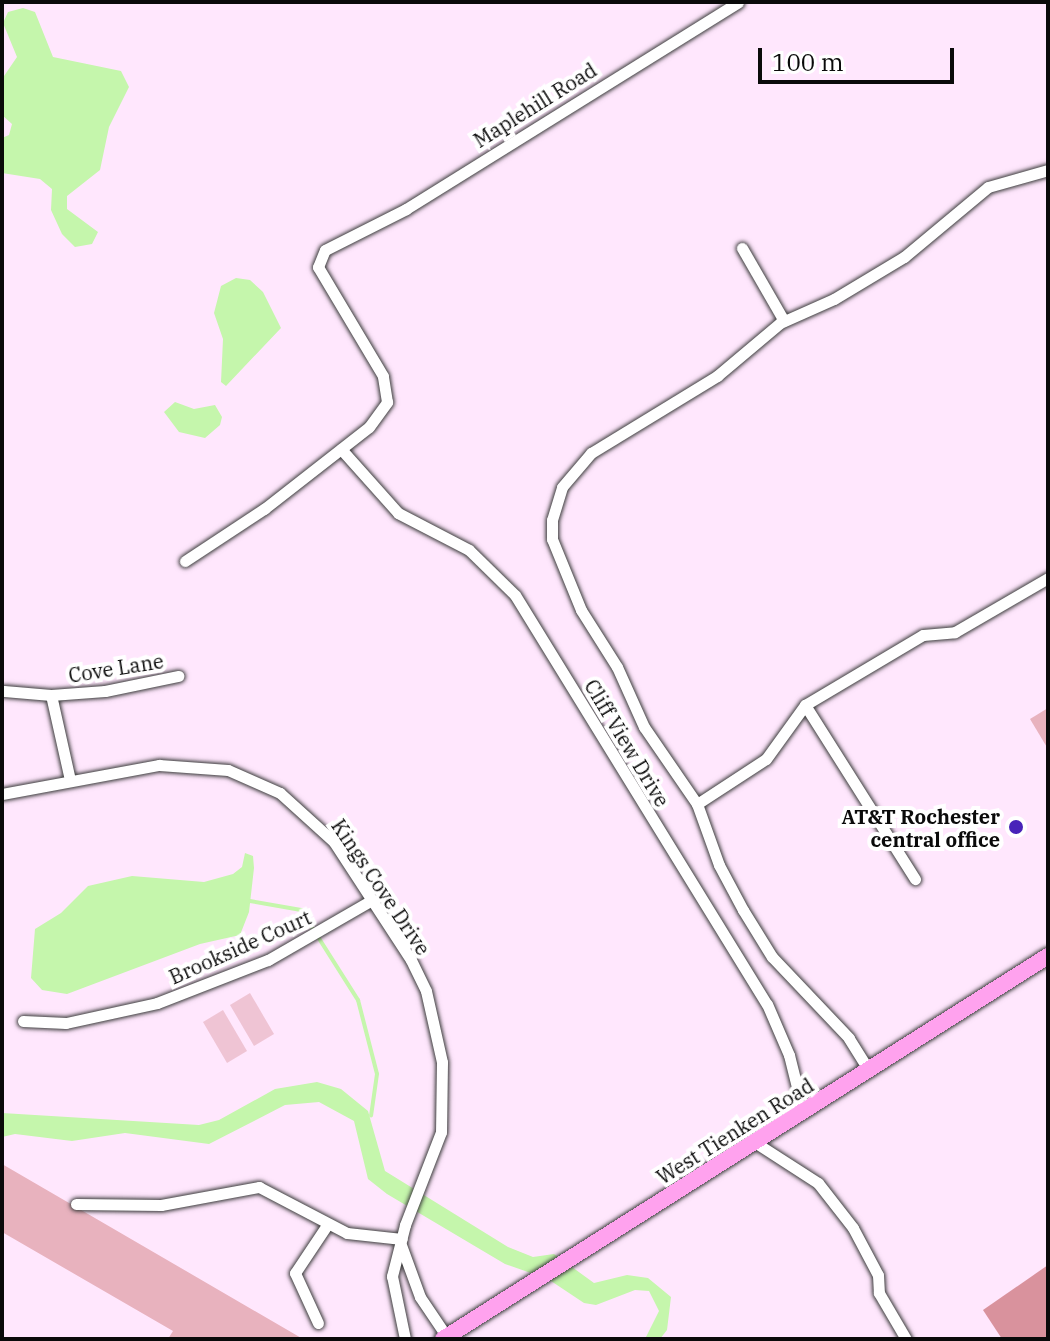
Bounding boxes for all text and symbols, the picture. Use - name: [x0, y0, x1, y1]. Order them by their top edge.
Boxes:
- scale bar: [762, 32, 958, 82]
- text: 100 m: [772, 46, 844, 78]
- street label: Maplehill Road: [469, 58, 601, 152]
- street label: Cove Lane: [67, 649, 165, 687]
- street label: Cliff View Drive: [580, 675, 674, 811]
- place label: AT&T Rochester central office: [842, 804, 1000, 851]
- street label: Kings Cove Drive: [327, 815, 435, 959]
- marker: AT&T Rochester central office: [1007, 818, 1025, 836]
- street label: Brookside Court: [165, 905, 315, 989]
- street label: West Tienken Road: [652, 1073, 818, 1189]

